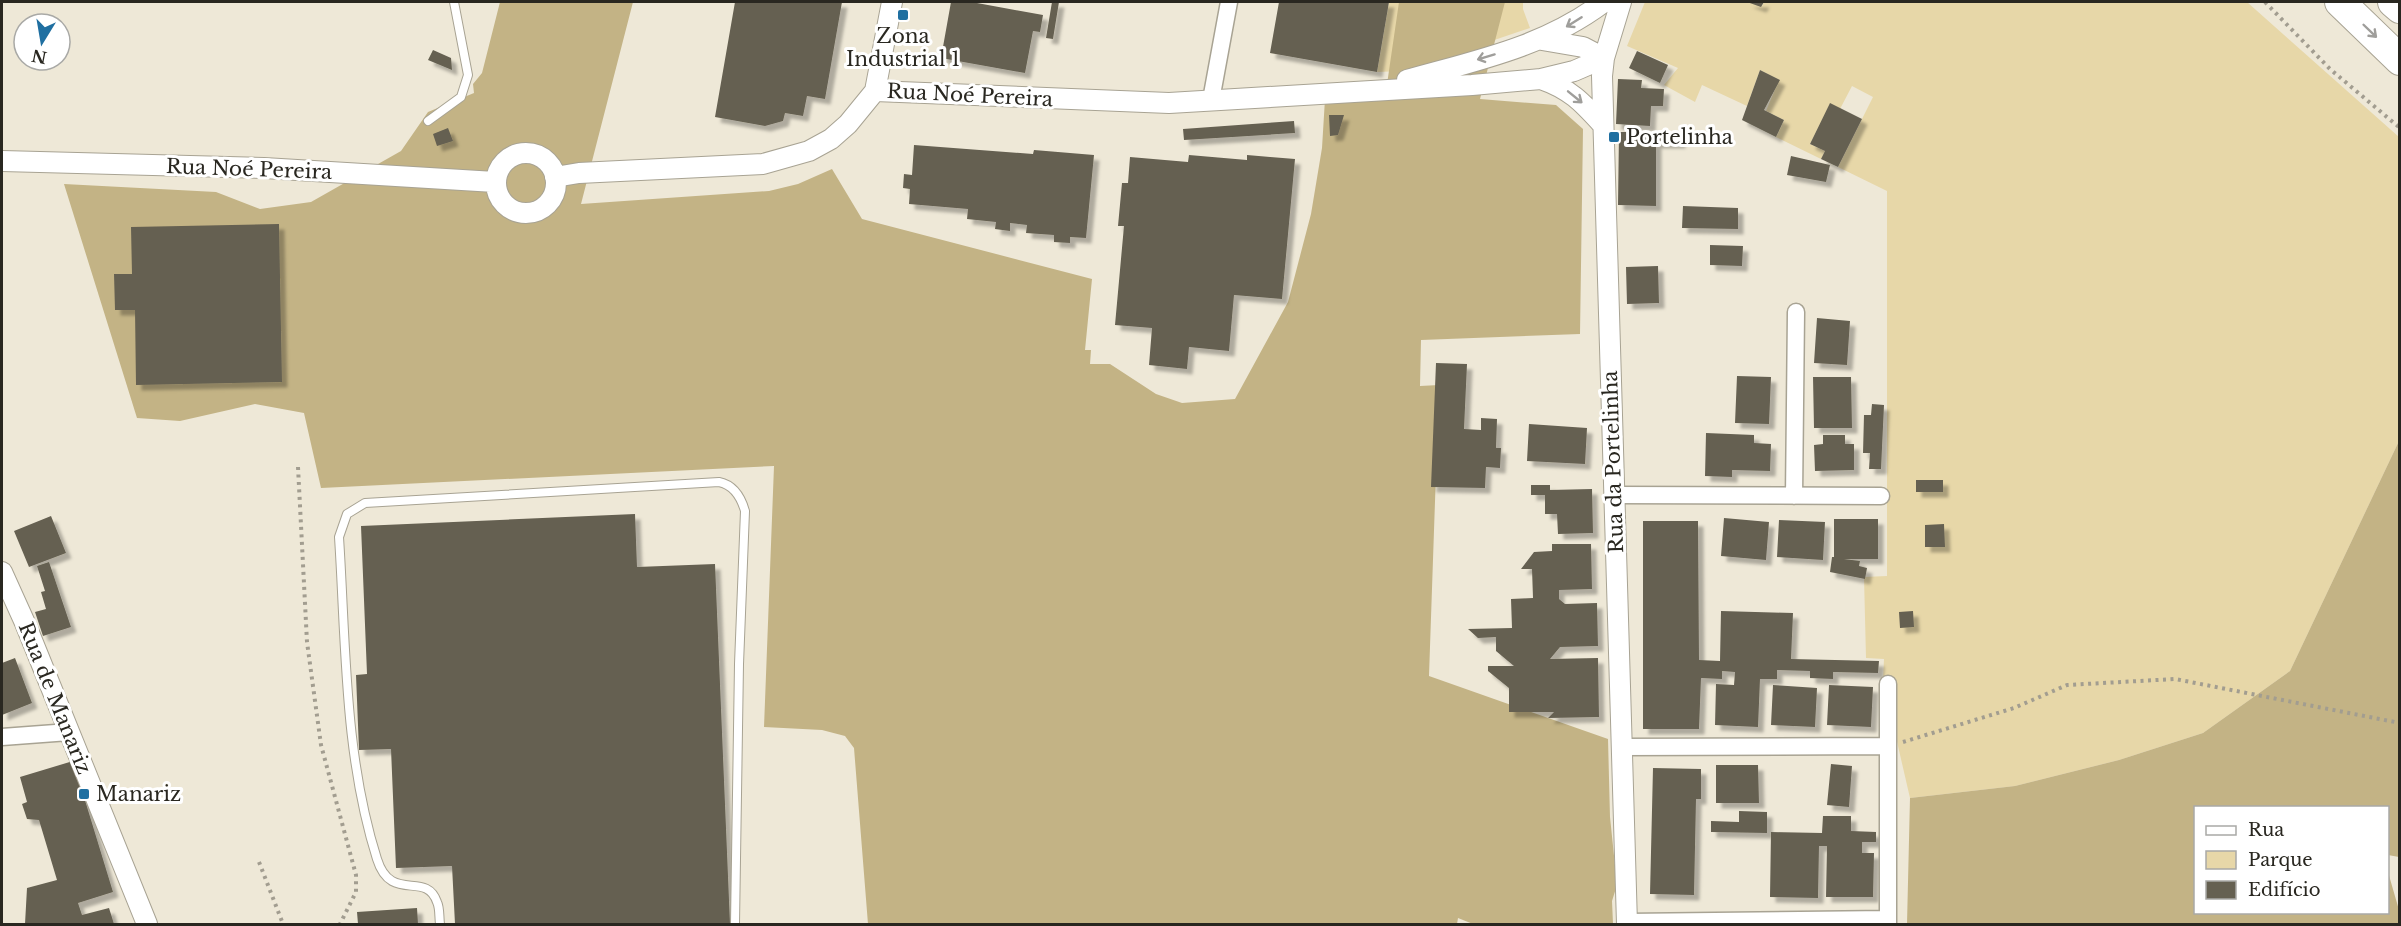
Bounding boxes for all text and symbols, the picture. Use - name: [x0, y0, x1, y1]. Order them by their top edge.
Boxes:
- marker: Zona Industrial 1: [896, 8, 910, 22]
- north arrow: [12, 12, 72, 72]
- one-way arrow: [1566, 17, 1583, 29]
- one-way arrow: [2362, 23, 2377, 38]
- place label: Zona Industrial 1: [846, 24, 960, 71]
- text: N: [30, 45, 48, 68]
- one-way arrow: [1477, 52, 1496, 63]
- street label: Rua Noé Pereira: [886, 79, 1055, 111]
- one-way arrow: [1567, 90, 1583, 103]
- place label: Portelinha: [1626, 125, 1734, 149]
- marker: Portelinha: [1607, 130, 1621, 144]
- street label: Rua Noé Pereira: [165, 154, 333, 184]
- street label: Rua da Portelinha: [1598, 369, 1628, 554]
- street label: Rua de Manariz: [14, 619, 96, 777]
- place label: Manariz: [96, 782, 181, 806]
- marker: Manariz: [77, 787, 91, 801]
- legend: [2194, 806, 2389, 914]
- text: Rua: [2248, 819, 2284, 841]
- text: Parque: [2248, 849, 2313, 871]
- text: Edifício: [2248, 879, 2321, 901]

